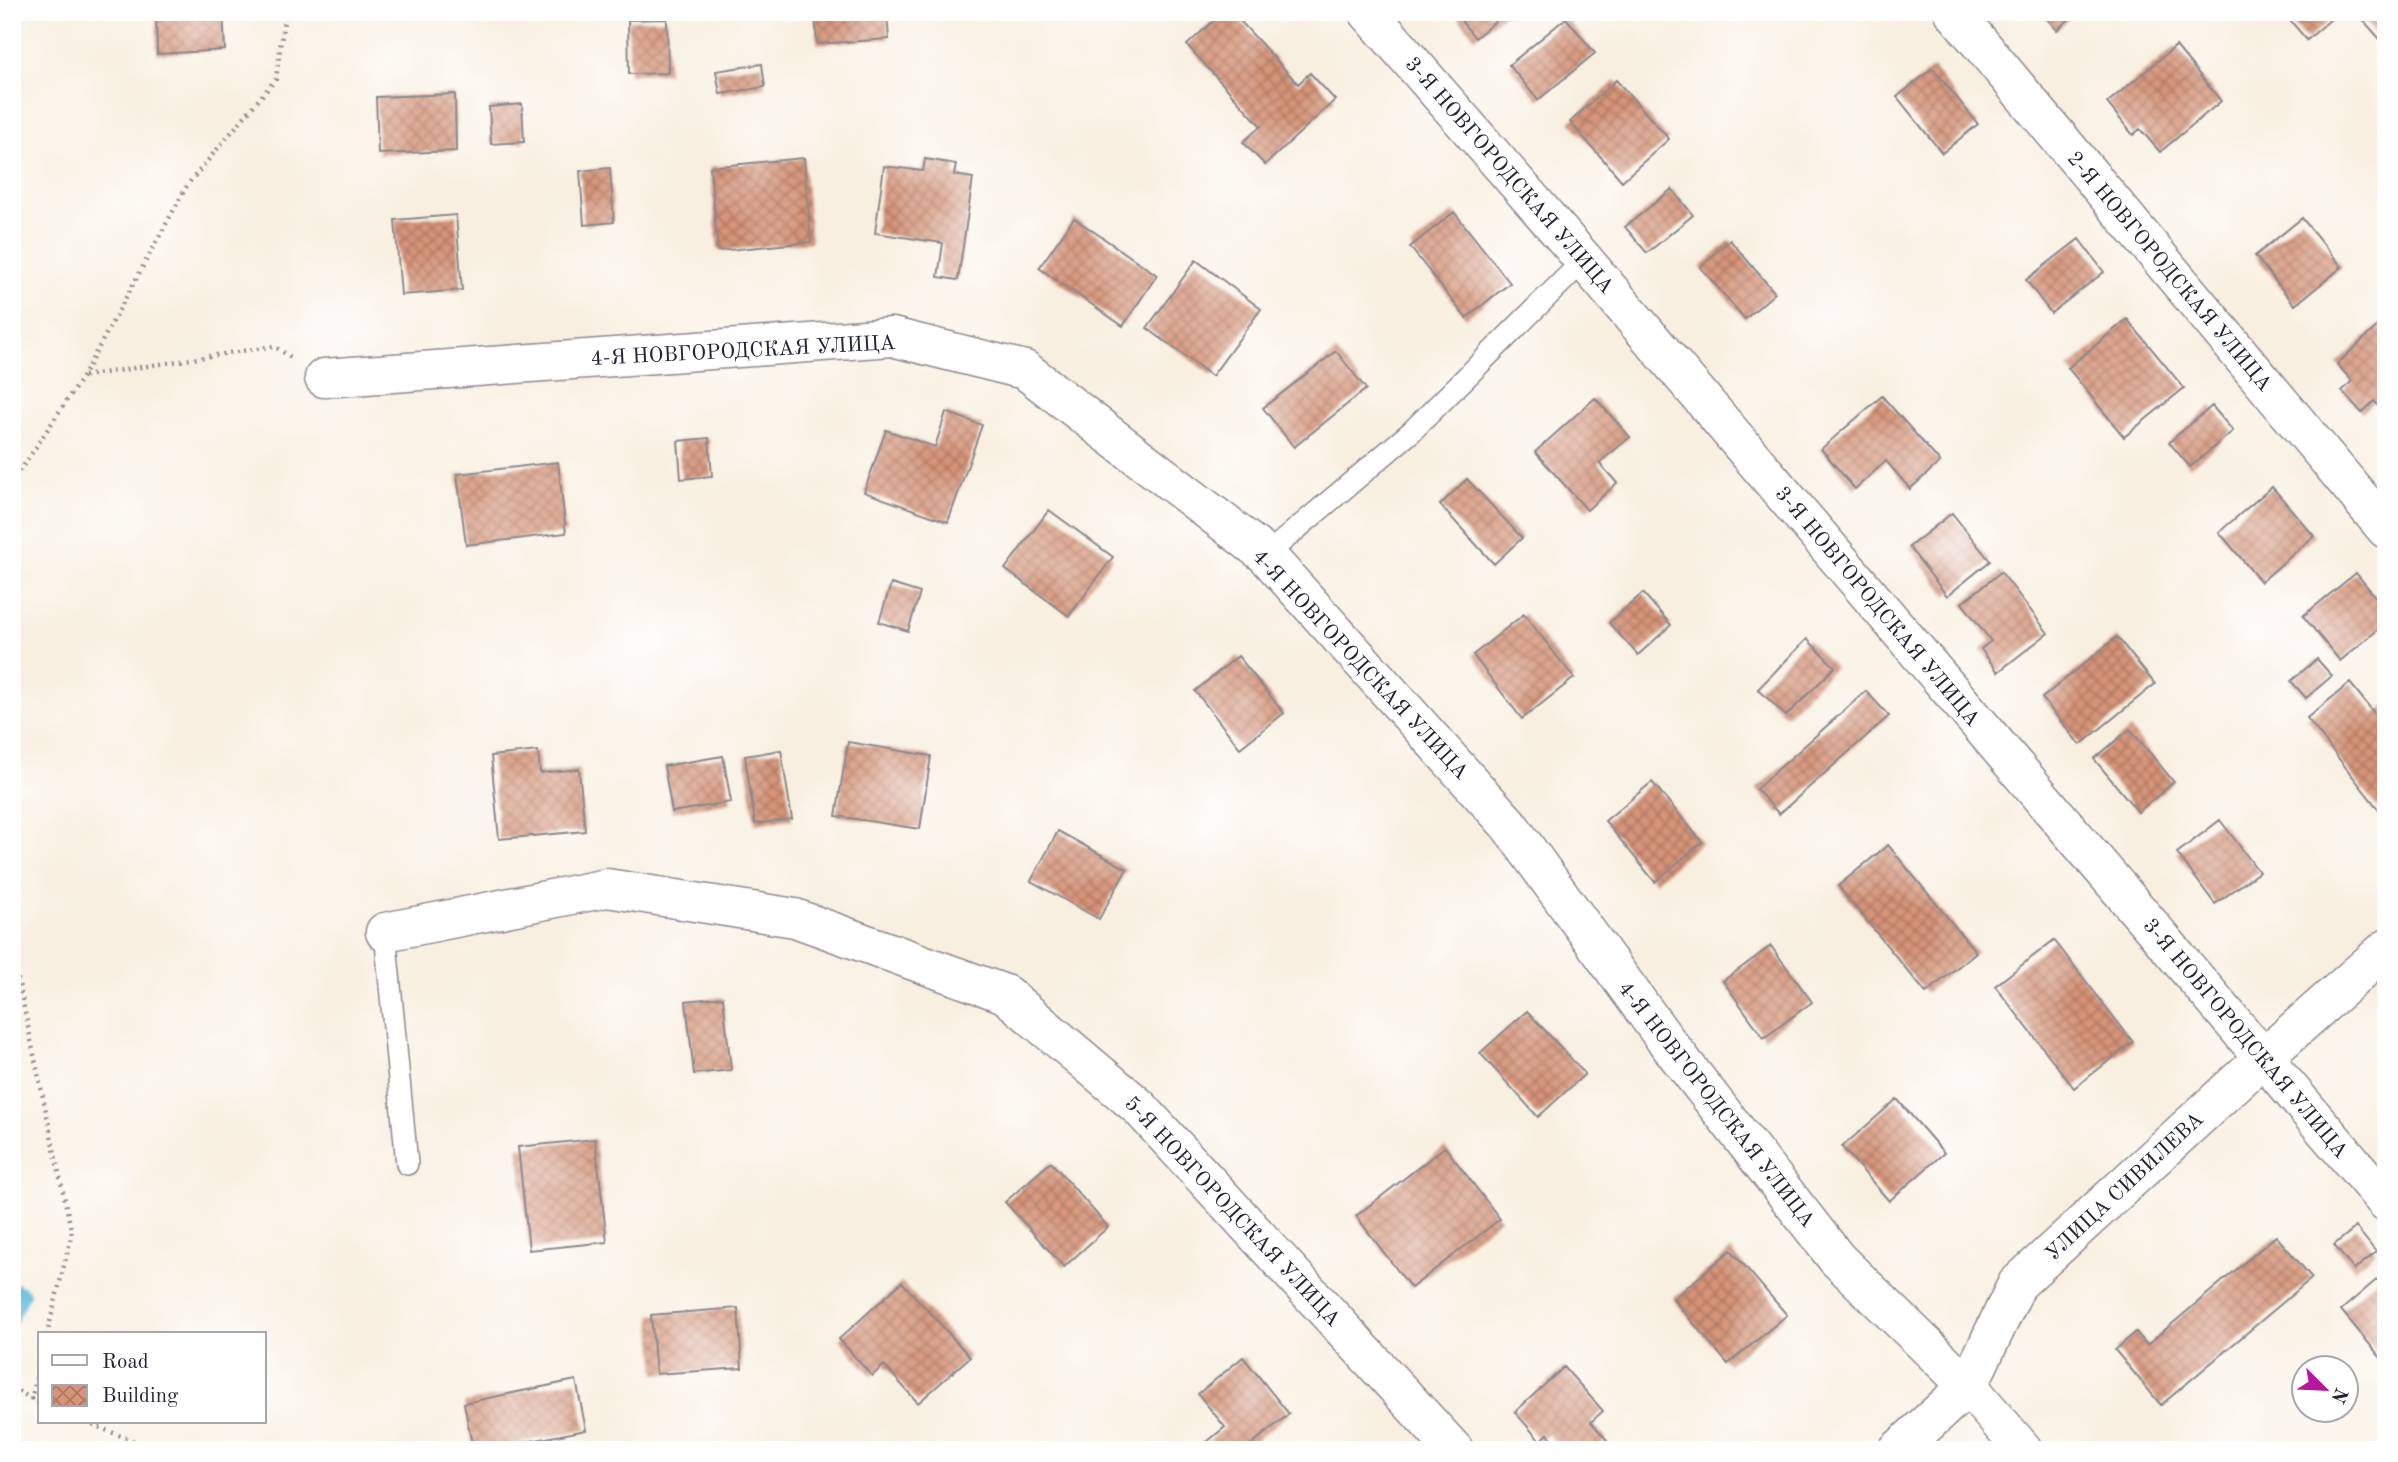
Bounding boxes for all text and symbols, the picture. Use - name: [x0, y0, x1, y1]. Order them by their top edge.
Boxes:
- street label: 3-Я НОВГОРОДСКАЯ УЛИЦА: [1401, 54, 1617, 298]
- street label: 2-Я НОВГОРОДСКАЯ УЛИЦА: [2063, 148, 2275, 396]
- street label: 4-Я НОВГОРОДСКАЯ УЛИЦА: [590, 333, 896, 370]
- street label: 3-Я НОВГОРОДСКАЯ УЛИЦА: [1771, 483, 1983, 731]
- street label: 4-Я НОВГОРОДСКАЯ УЛИЦА: [1248, 546, 1472, 784]
- street label: 3-Я НОВГОРОДСКАЯ УЛИЦА: [2139, 915, 2351, 1163]
- street label: 4-Я НОВГОРОДСКАЯ УЛИЦА: [1614, 978, 1818, 1232]
- street label: 5-Я НОВГОРОДСКАЯ УЛИЦА: [1120, 1093, 1344, 1331]
- street label: УЛИЦА СИВИЛЕВА: [2042, 1109, 2208, 1265]
- legend: [38, 1332, 266, 1424]
- text: Road: [102, 1352, 149, 1373]
- north arrow: [2290, 1354, 2360, 1424]
- text: N: [2326, 1384, 2350, 1406]
- text: Building: [102, 1386, 179, 1407]

